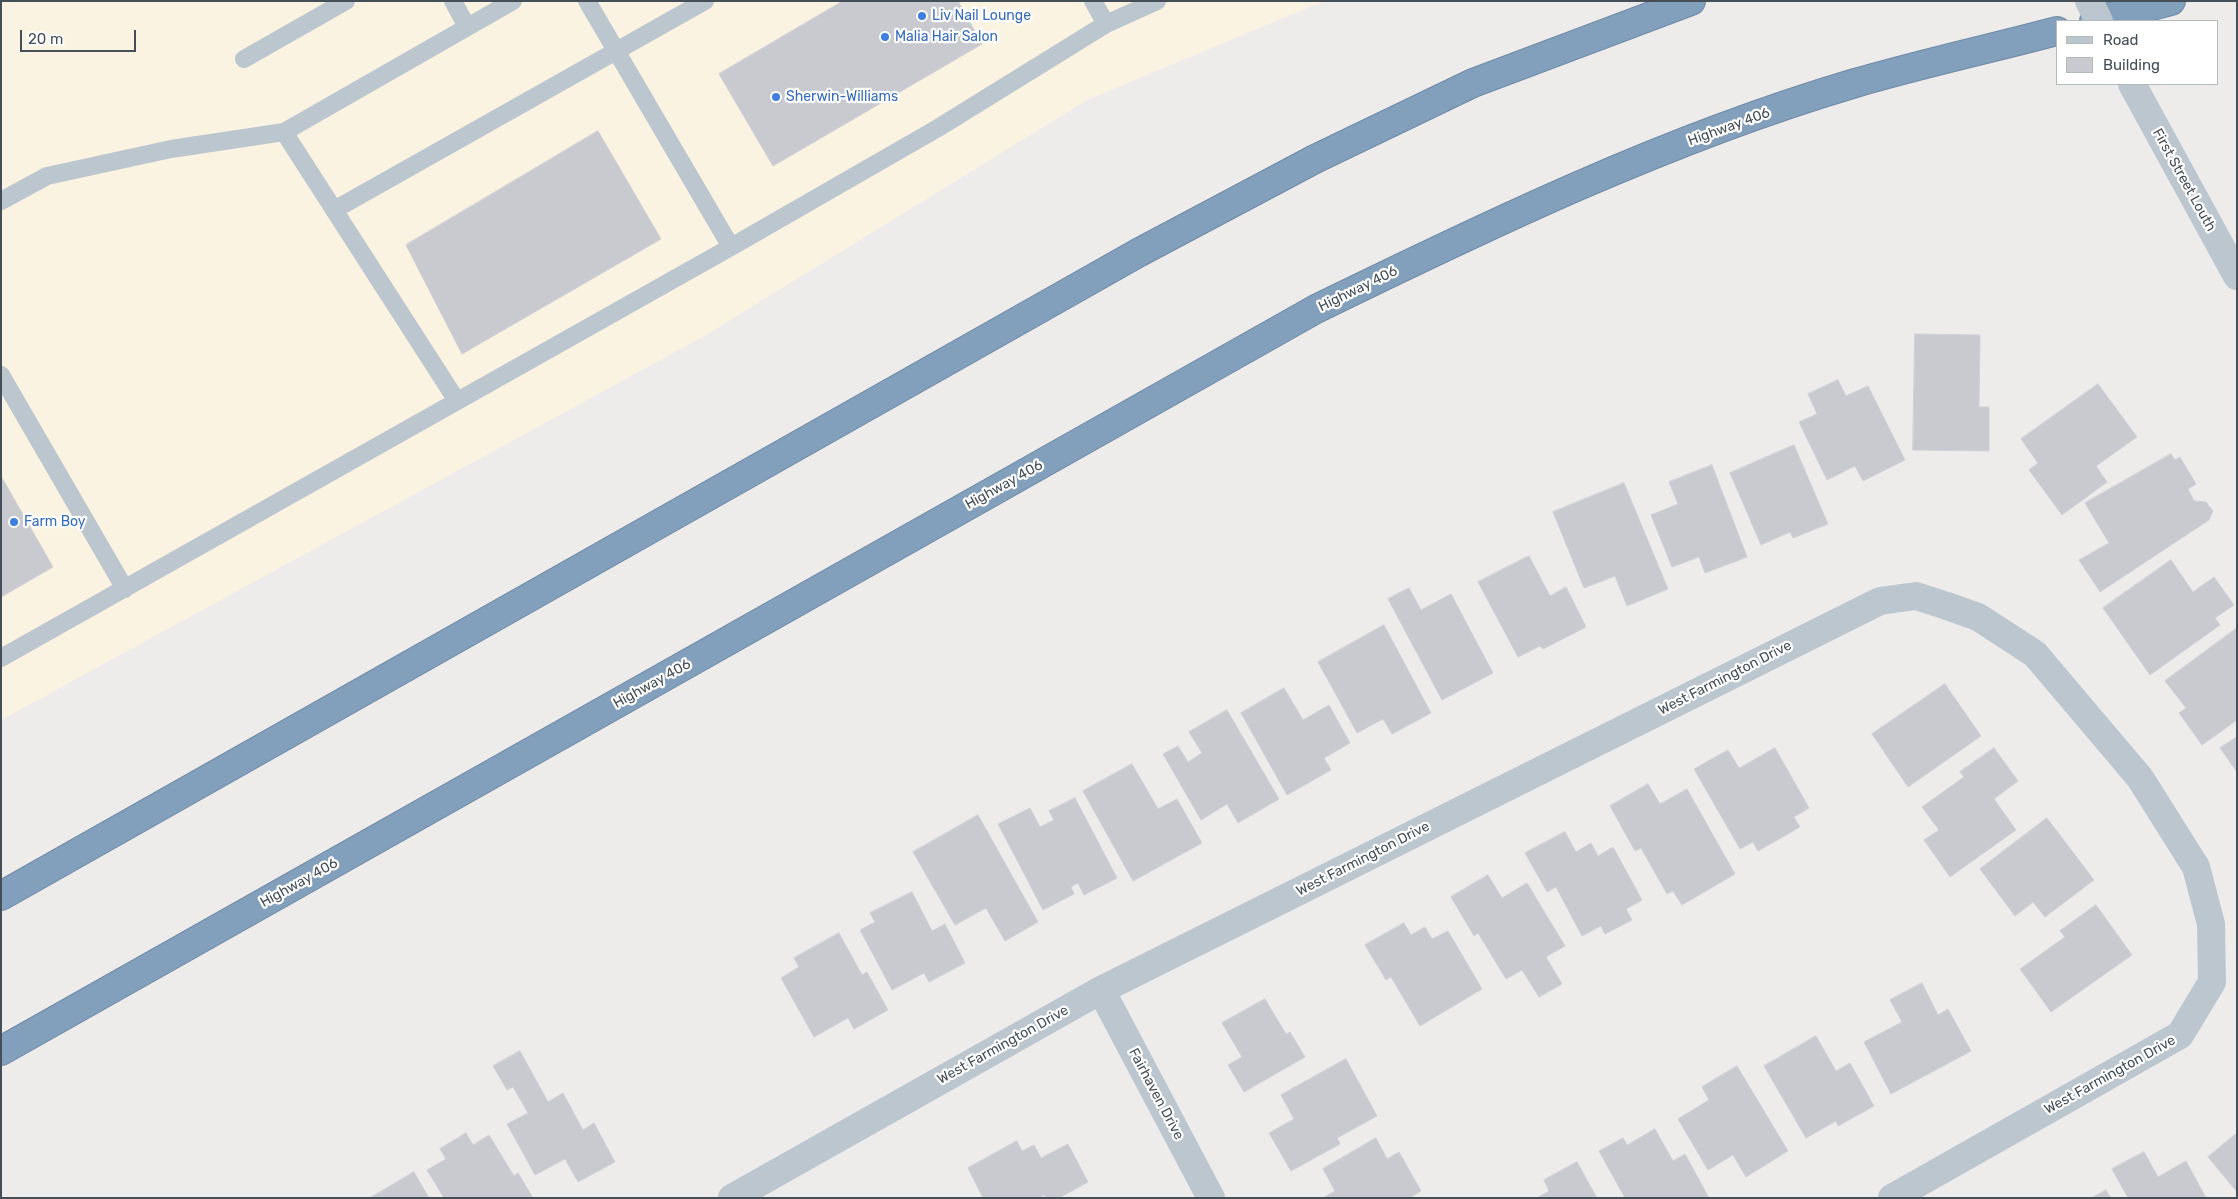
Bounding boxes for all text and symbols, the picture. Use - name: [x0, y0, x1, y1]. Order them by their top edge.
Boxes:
- place label: Liv Nail Lounge: [932, 8, 1031, 24]
- marker: Liv Nail Lounge: [916, 10, 928, 22]
- scale bar: [22, 20, 139, 52]
- legend: [2056, 20, 2218, 85]
- place label: Malia Hair Salon: [895, 29, 998, 45]
- text: 20 m: [28, 30, 63, 48]
- marker: Malia Hair Salon: [879, 31, 891, 43]
- text: Road: [2103, 31, 2139, 49]
- text: Building: [2103, 56, 2160, 74]
- place label: Sherwin-Williams: [786, 89, 898, 105]
- marker: Sherwin-Williams: [770, 91, 782, 103]
- street label: Highway 406: [1686, 104, 1772, 150]
- street label: First Street Louth: [2149, 126, 2219, 234]
- street label: Highway 406: [1316, 263, 1400, 315]
- street label: Highway 406: [962, 457, 1046, 513]
- place label: Farm Boy: [24, 514, 86, 530]
- marker: Farm Boy: [8, 516, 20, 528]
- street label: West Farmington Drive: [1656, 637, 1794, 719]
- street label: Highway 406: [610, 656, 694, 712]
- street label: West Farmington Drive: [1294, 818, 1432, 900]
- street label: Highway 406: [257, 855, 341, 911]
- street label: West Farmington Drive: [934, 1002, 1072, 1088]
- street label: West Farmington Drive: [2041, 1032, 2179, 1118]
- street label: Fairhaven Drive: [1125, 1045, 1187, 1143]

